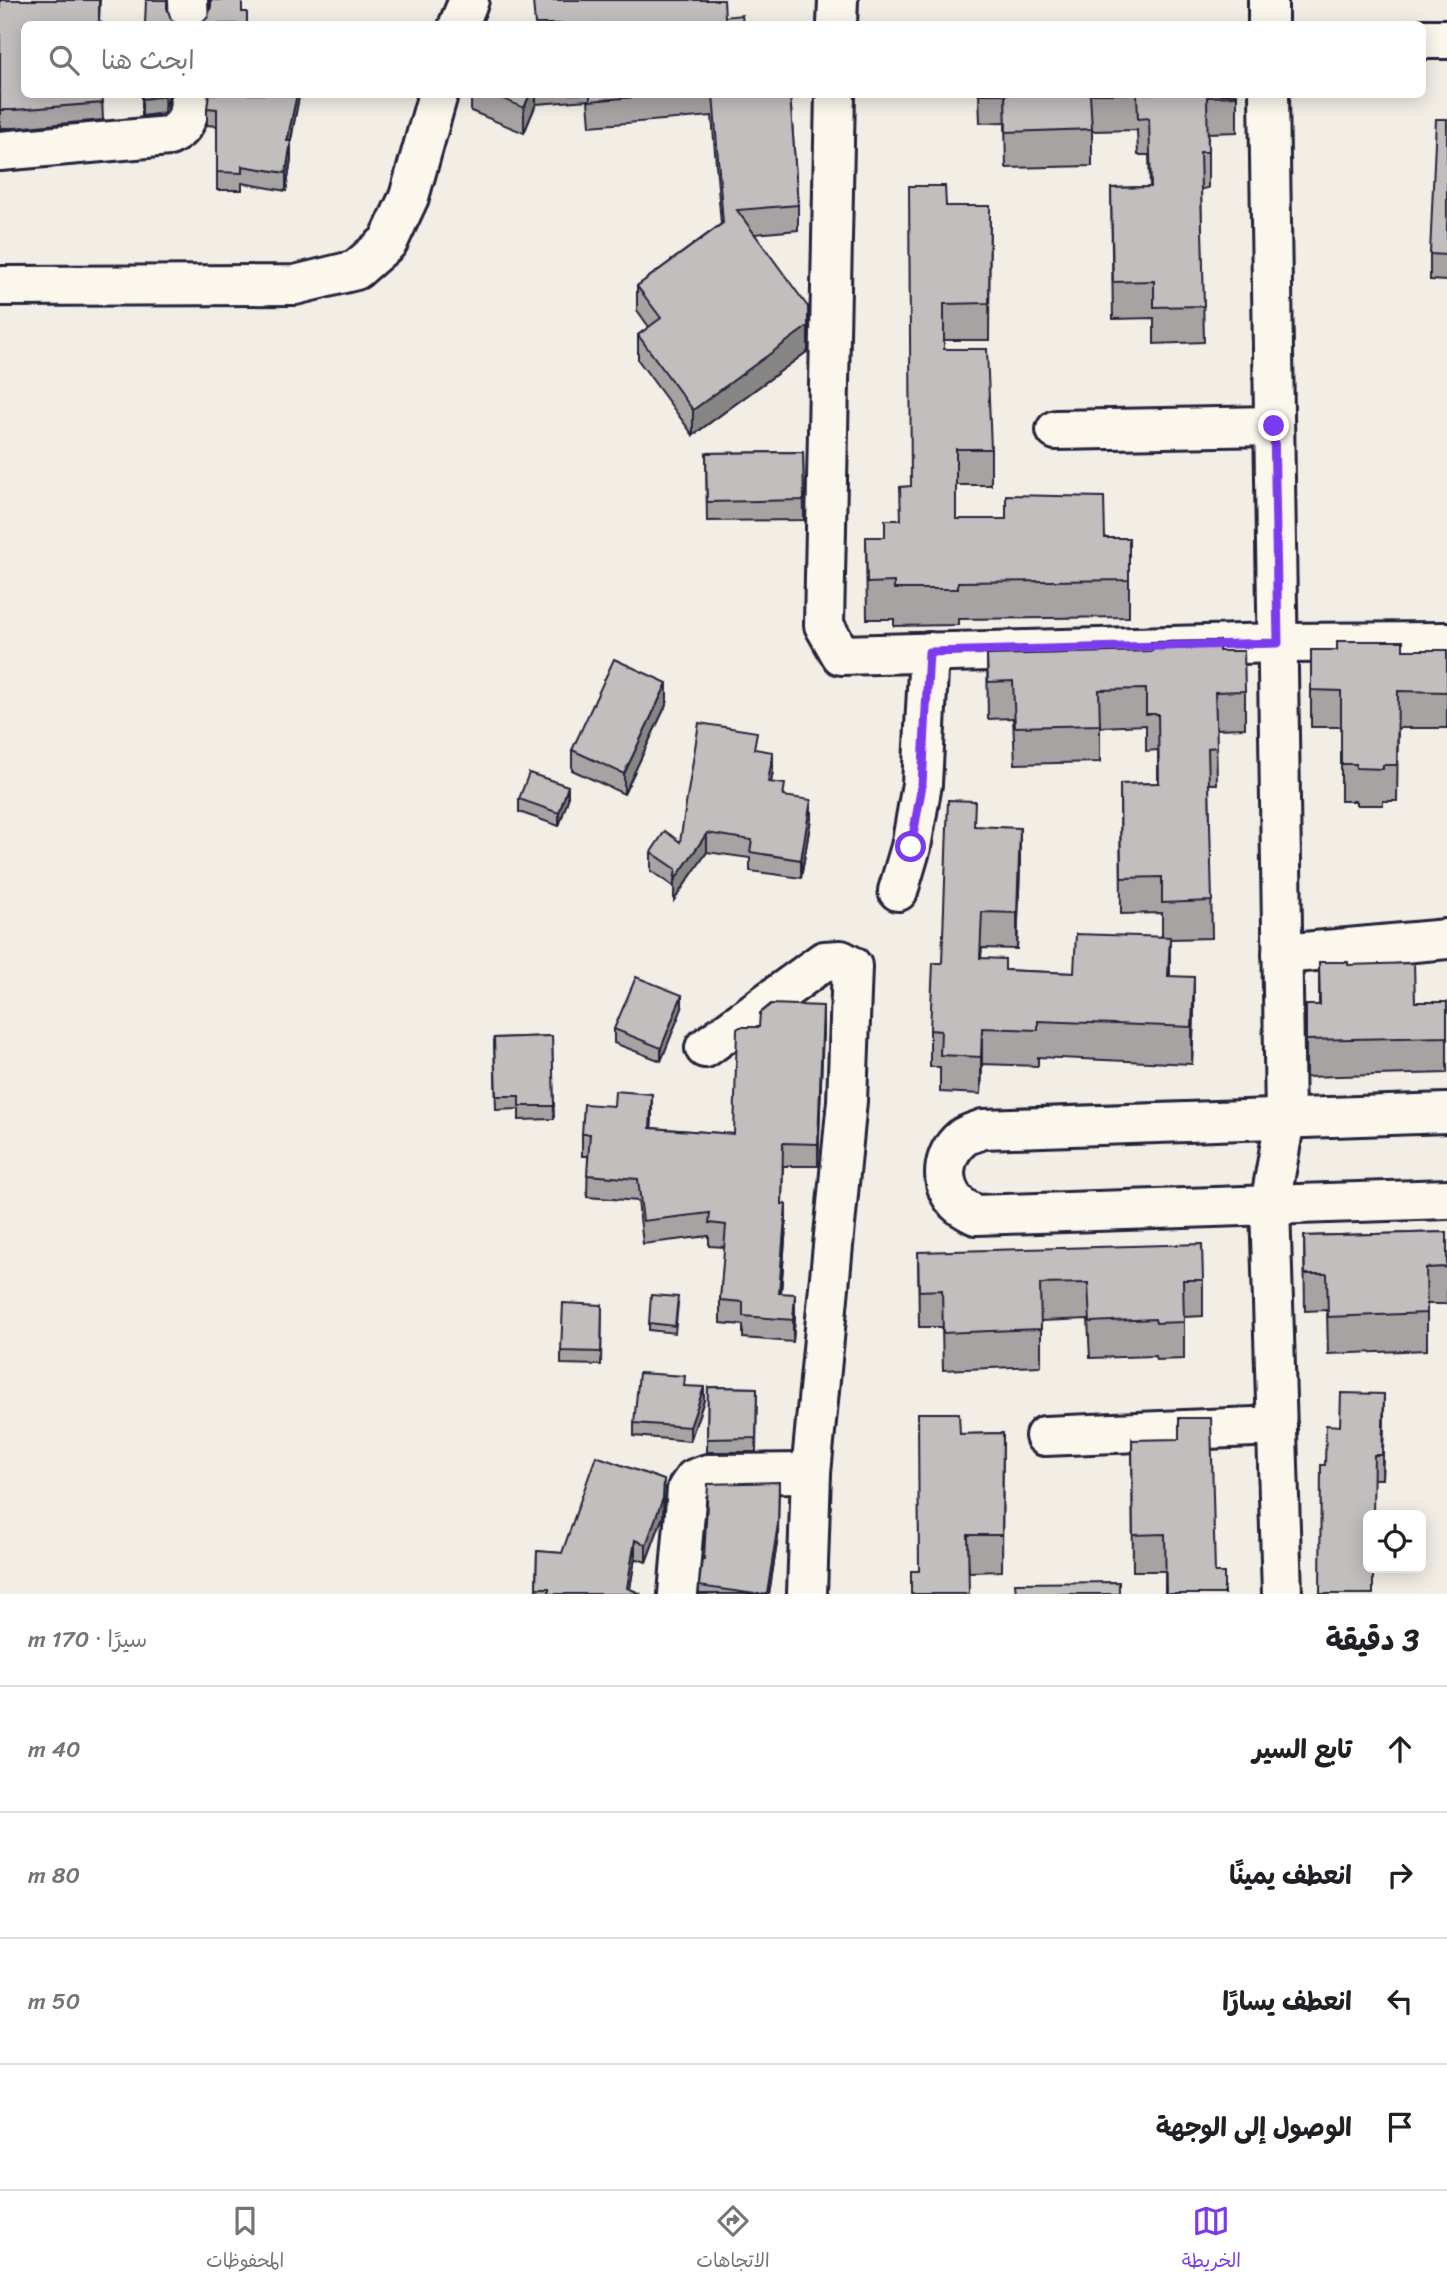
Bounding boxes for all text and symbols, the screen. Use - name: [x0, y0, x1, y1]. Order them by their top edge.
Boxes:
- search box: [21, 21, 1426, 98]
- text: ابحث هنا: [101, 37, 195, 83]
- icon: search: [45, 41, 83, 79]
- route end: [1258, 410, 1289, 441]
- route start: [895, 831, 926, 862]
- map controls: [1363, 1510, 1426, 1573]
- button: locate: [1363, 1510, 1426, 1573]
- text: 3 دقيقة: [1326, 1613, 1419, 1667]
- text: سيرًا · 170 m: [28, 1619, 147, 1660]
- text: تابع السير: [1253, 1726, 1352, 1772]
- text: 40 m: [28, 1729, 81, 1770]
- icon: ahead: [1381, 1730, 1419, 1768]
- text: انعطف يمينًا: [1229, 1852, 1352, 1898]
- text: 80 m: [28, 1855, 80, 1896]
- icon: right: [1381, 1856, 1419, 1894]
- text: انعطف يسارًا: [1222, 1978, 1352, 2024]
- text: 50 m: [28, 1981, 80, 2022]
- icon: left: [1381, 1982, 1419, 2020]
- text: الوصول إلى الوجهة: [1156, 2104, 1352, 2150]
- icon: arrive: [1381, 2108, 1419, 2146]
- tab: المحفوظات: [206, 2202, 284, 2277]
- tab: الاتجاهات: [696, 2202, 770, 2277]
- tab: الخريطة: [1182, 2202, 1241, 2277]

